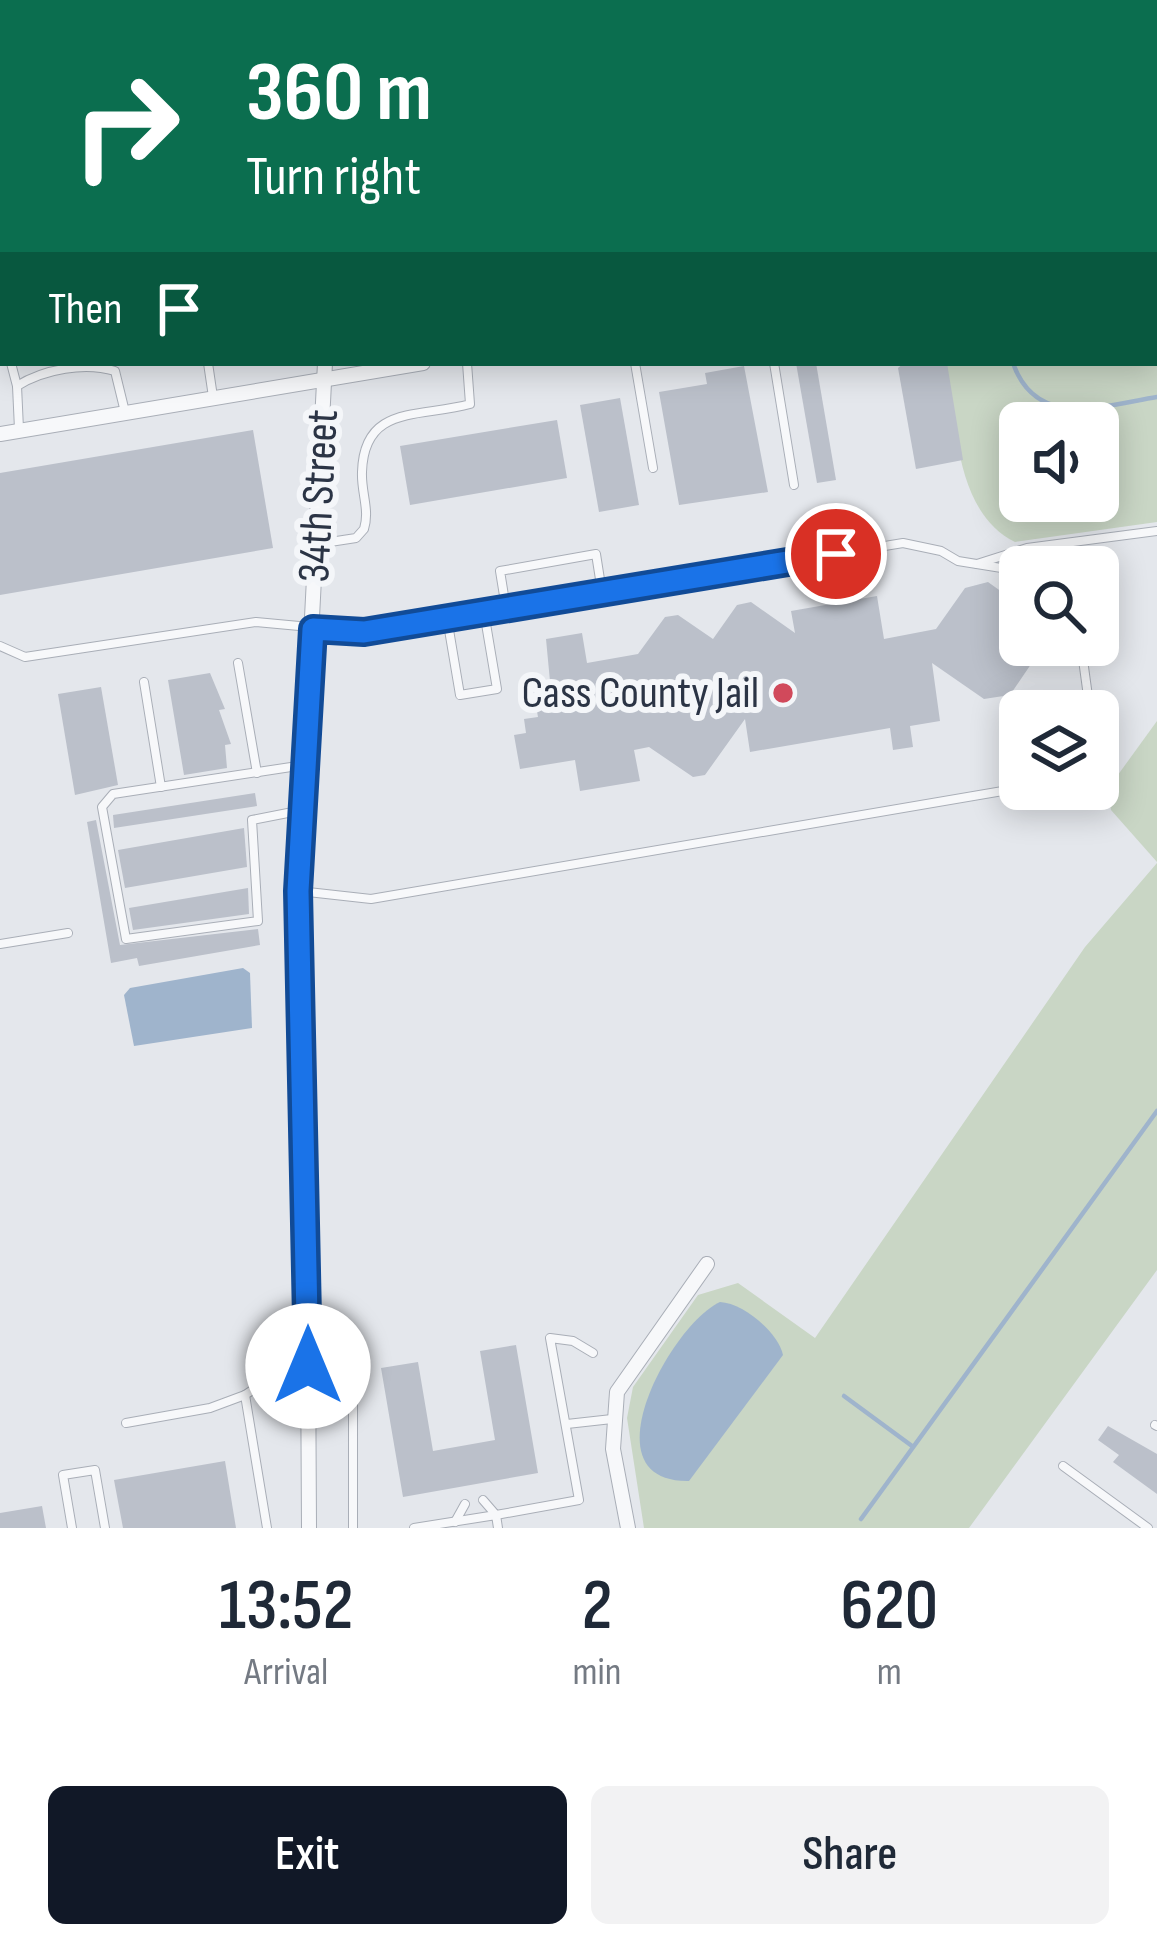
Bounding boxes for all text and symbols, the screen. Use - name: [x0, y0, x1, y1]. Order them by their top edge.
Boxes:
- text: 360 m: [246, 43, 432, 144]
- icon: right: [48, 48, 204, 204]
- text: Turn right: [246, 145, 421, 210]
- icon: arrive: [146, 276, 212, 342]
- text: Then: [48, 282, 122, 337]
- map controls: [999, 402, 1119, 810]
- button: sound: [999, 402, 1119, 522]
- street label: 34th Street: [287, 408, 351, 584]
- pin: [785, 503, 887, 605]
- icon: arrive: [803, 521, 869, 587]
- button: search: [999, 546, 1119, 666]
- place label: Cass County Jail: [522, 666, 759, 721]
- marker: Cass County Jail: [770, 680, 796, 706]
- button: layers: [999, 690, 1119, 810]
- position arrow: [245, 1303, 371, 1429]
- text: 13:52: [219, 1563, 354, 1650]
- text: 2: [582, 1563, 612, 1650]
- text: 620: [841, 1563, 938, 1650]
- text: Arrival: [244, 1649, 328, 1696]
- text: min: [573, 1649, 622, 1696]
- text: m: [877, 1649, 902, 1696]
- button: Exit: [48, 1786, 567, 1924]
- button: Share: [591, 1786, 1109, 1924]

